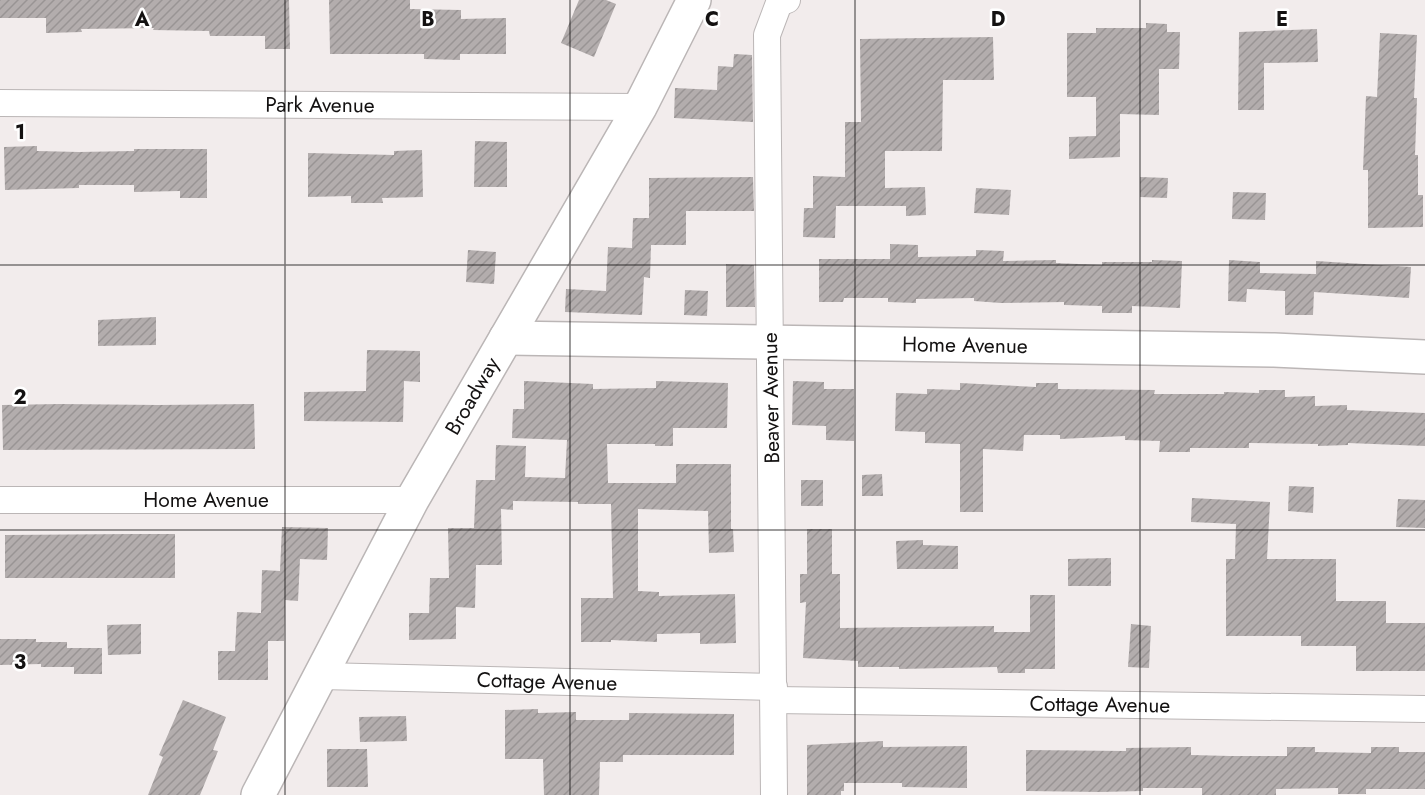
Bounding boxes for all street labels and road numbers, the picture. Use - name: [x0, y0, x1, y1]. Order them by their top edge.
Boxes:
- street label: Park Avenue: [265, 90, 375, 120]
- street label: Home Avenue: [902, 329, 1028, 361]
- street label: Beaver Avenue: [755, 332, 787, 464]
- street label: Broadway: [438, 351, 507, 441]
- street label: Home Avenue: [143, 485, 269, 515]
- street label: Cottage Avenue: [476, 665, 618, 698]
- street label: Cottage Avenue: [1029, 689, 1171, 720]

